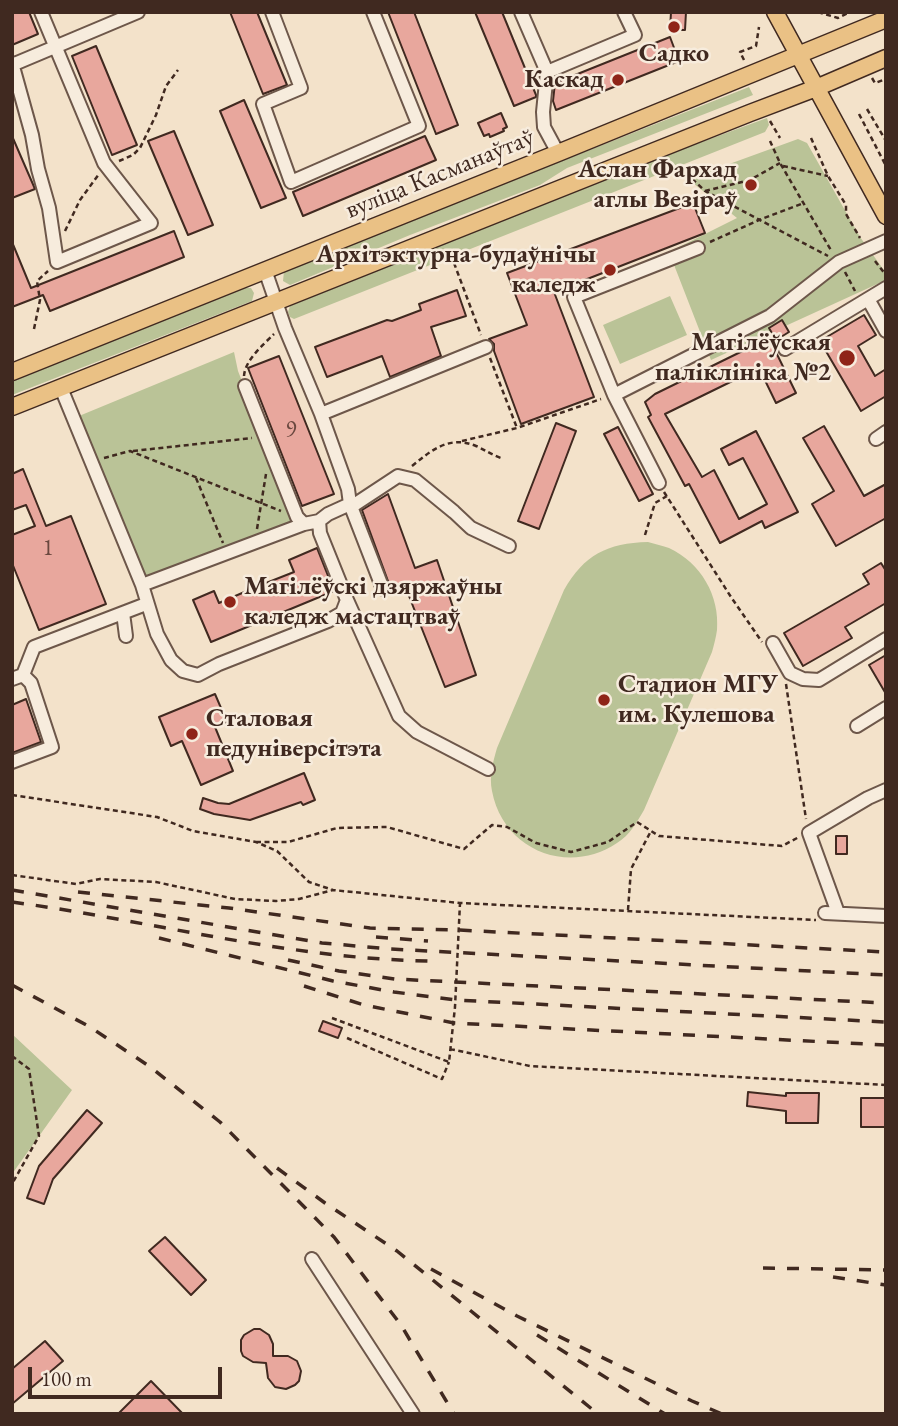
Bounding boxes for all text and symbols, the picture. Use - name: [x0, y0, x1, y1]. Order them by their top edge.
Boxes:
- marker: Садко: [666, 19, 682, 35]
- place label: Садко: [639, 38, 709, 70]
- place label: Каскад: [525, 64, 604, 96]
- marker: Каскад: [610, 72, 626, 88]
- street label: вуліца Касманаўтаў: [341, 122, 539, 226]
- place label: Аслан Фархад аглы Везіраў: [578, 154, 737, 216]
- marker: Аслан Фархад аглы Везіраў: [743, 177, 759, 193]
- place label: Архітэктурна-будаўнічы каледж: [316, 239, 596, 300]
- marker: Архітэктурна-будаўнічы каледж: [602, 262, 618, 278]
- place label: Магілёўская паліклініка №2: [655, 327, 831, 388]
- marker: Магілёўская паліклініка №2: [837, 348, 857, 368]
- house number: 9: [285, 417, 297, 445]
- house number: 1: [42, 535, 54, 563]
- place label: Магілёўскі дзяржаўны каледж мастацтваў: [244, 571, 502, 632]
- marker: Магілёўскі дзяржаўны каледж мастацтваў: [222, 594, 238, 610]
- place label: Стадион МГУ им. Кулешова: [618, 669, 778, 730]
- marker: Стадион МГУ им. Кулешова: [596, 692, 612, 708]
- place label: Сталовая педуніверсітэта: [206, 703, 382, 764]
- marker: Сталовая педуніверсітэта: [184, 726, 200, 742]
- scale bar: [32, 1352, 226, 1396]
- text: 100 m: [41, 1365, 92, 1392]

